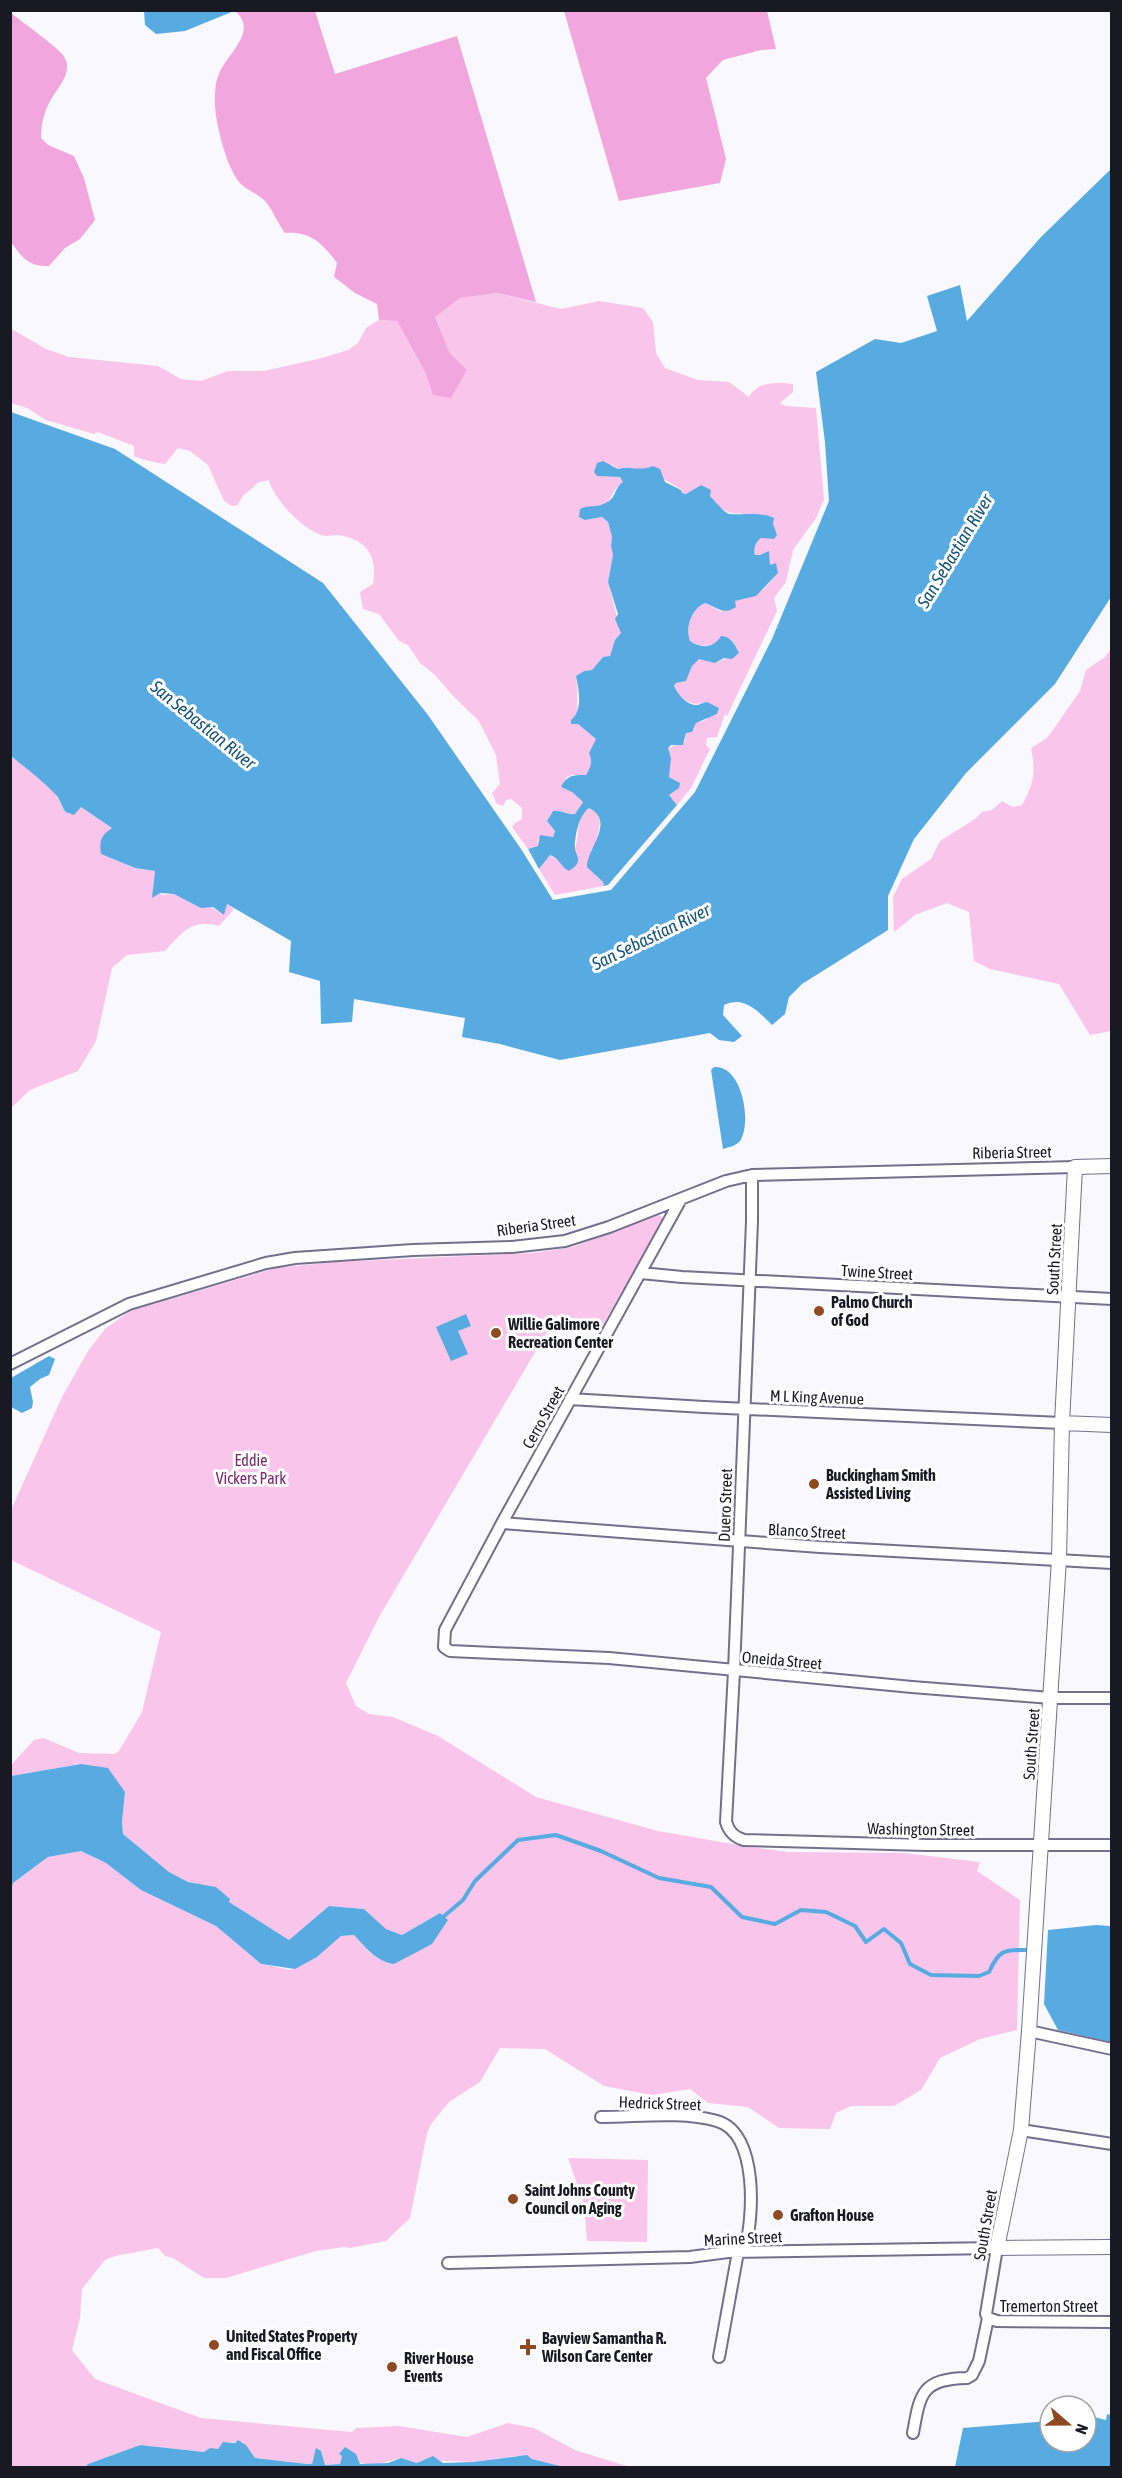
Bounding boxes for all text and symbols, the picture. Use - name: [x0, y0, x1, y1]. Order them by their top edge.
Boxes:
- water label: San Sebastian River: [912, 490, 997, 612]
- water label: San Sebastian River: [146, 675, 261, 774]
- water label: San Sebastian River: [587, 899, 714, 975]
- street label: Riberia Street: [972, 1142, 1052, 1162]
- street label: Riberia Street: [495, 1210, 577, 1239]
- street label: South Street: [1043, 1222, 1065, 1295]
- street label: Twine Street: [841, 1261, 914, 1283]
- place label: Palmo Church of God: [831, 1293, 913, 1329]
- marker: Palmo Church of God: [812, 1304, 826, 1318]
- place label: Willie Galimore Recreation Center: [507, 1315, 613, 1351]
- marker: Willie Galimore Recreation Center: [489, 1326, 503, 1340]
- street label: Cerro Street: [518, 1382, 568, 1451]
- street label: M L King Avenue: [770, 1386, 864, 1409]
- park label: Eddie Vickers Park: [216, 1451, 286, 1487]
- place label: Buckingham Smith Assisted Living: [825, 1466, 936, 1502]
- street label: Duero Street: [715, 1468, 735, 1542]
- marker: Buckingham Smith Assisted Living: [807, 1477, 821, 1491]
- street label: Blanco Street: [768, 1520, 847, 1542]
- street label: Oneida Street: [741, 1648, 823, 1673]
- street label: South Street: [1020, 1707, 1043, 1780]
- street label: Washington Street: [867, 1819, 975, 1840]
- street label: Hedrick Street: [618, 2093, 702, 2113]
- place label: Saint Johns County Council on Aging: [525, 2181, 635, 2217]
- street label: South Street: [970, 2188, 1000, 2262]
- marker: Saint Johns County Council on Aging: [506, 2192, 520, 2206]
- place label: Grafton House: [790, 2206, 874, 2224]
- marker: Grafton House: [771, 2208, 785, 2222]
- street label: Marine Street: [703, 2227, 783, 2249]
- street label: Tremerton Street: [1000, 2297, 1099, 2315]
- place label: United States Property and Fiscal Office: [226, 2327, 358, 2363]
- place label: Bayview Samantha R. Wilson Care Center: [541, 2329, 667, 2365]
- marker: United States Property and Fiscal Office: [207, 2338, 221, 2352]
- marker: Bayview Samantha R. Wilson Care Center: [519, 2338, 537, 2356]
- place label: River House Events: [404, 2349, 474, 2385]
- marker: River House Events: [385, 2360, 399, 2374]
- north arrow: [1038, 2394, 1098, 2454]
- text: N: [1072, 2422, 1092, 2437]

